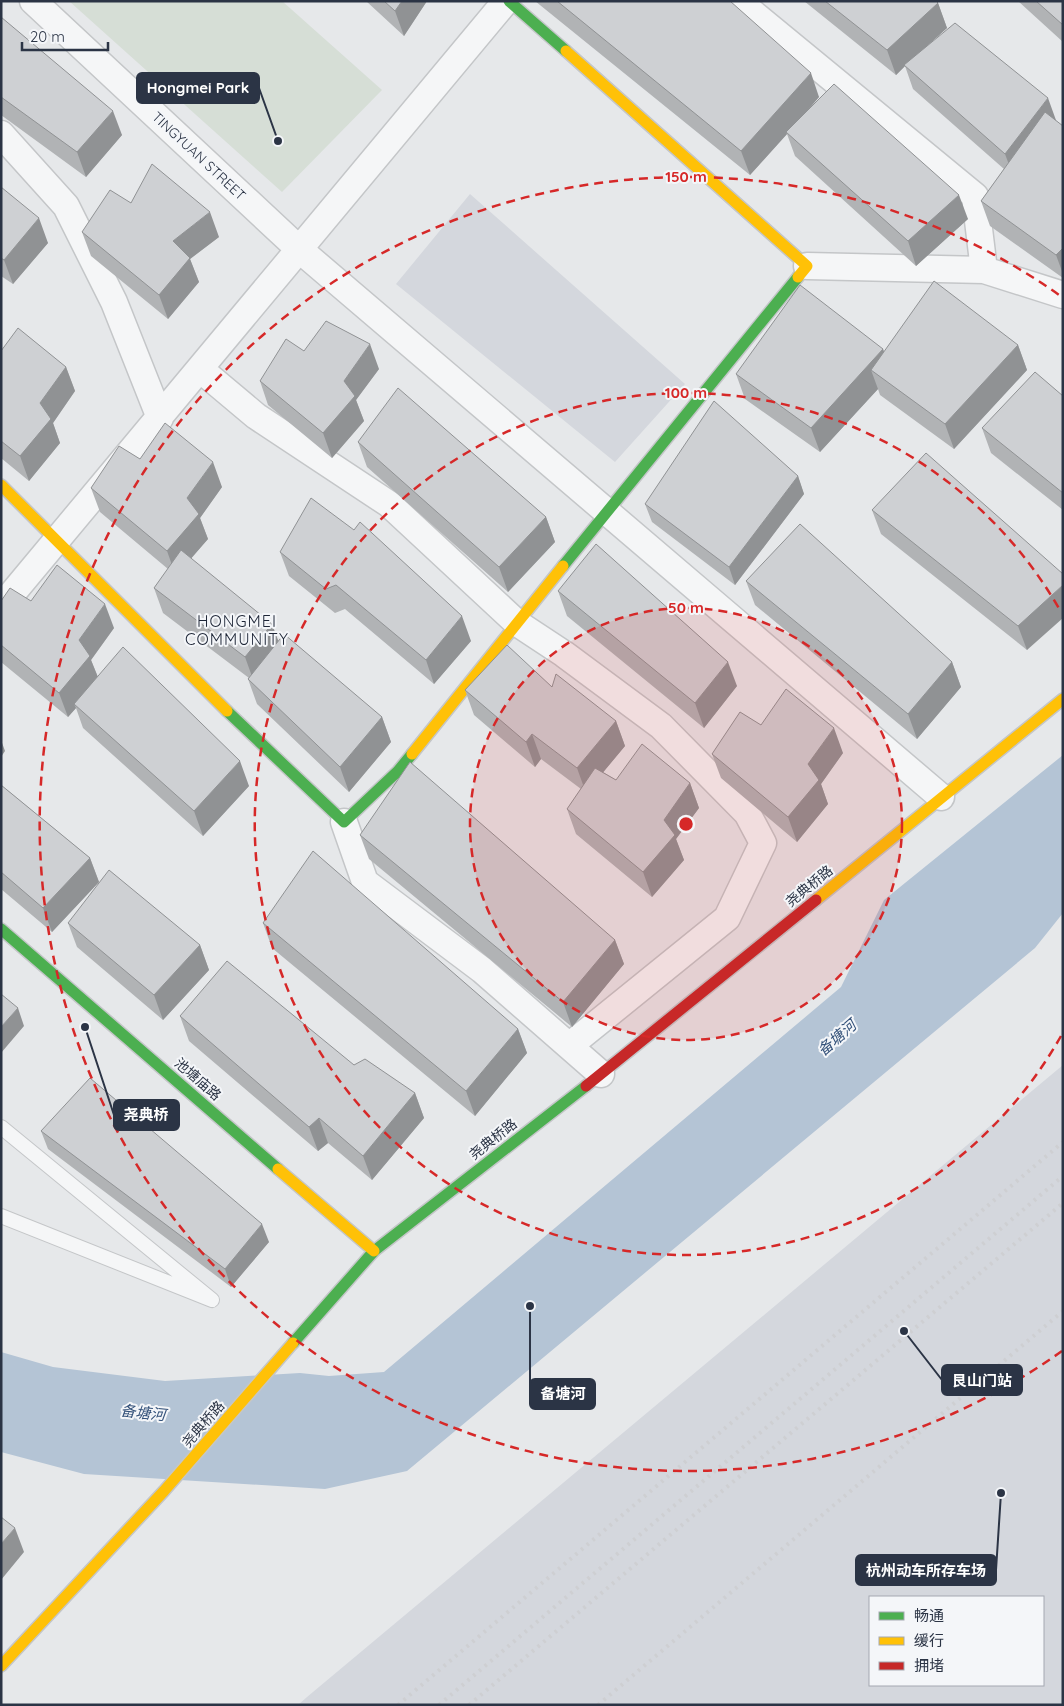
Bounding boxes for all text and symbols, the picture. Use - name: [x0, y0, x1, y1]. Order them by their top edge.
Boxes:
- scale bar: [22, 20, 109, 52]
- text: 20 m: [30, 27, 65, 46]
- callout: Hongmei Park: [137, 73, 259, 103]
- text: Hongmei Park: [147, 78, 249, 97]
- street label: TINGYUAN STREET: [148, 108, 250, 204]
- text: 150 m: [665, 167, 707, 186]
- text: 100 m: [665, 383, 707, 402]
- text: 50 m: [668, 598, 704, 617]
- district label: HONGMEI COMMUNITY: [185, 611, 289, 649]
- centre of rings: [677, 815, 695, 833]
- street label: 尧典桥路: [782, 861, 836, 911]
- water label: 备塘河: [813, 1014, 862, 1060]
- street label: 池塘庙路: [171, 1054, 225, 1104]
- callout: 尧典桥: [114, 1100, 179, 1130]
- text: 尧典桥: [123, 1105, 169, 1124]
- street label: 尧典桥路: [465, 1115, 521, 1163]
- callout: 艮山门站: [942, 1365, 1022, 1395]
- text: 艮山门站: [952, 1371, 1012, 1390]
- callout: 备塘河: [530, 1379, 595, 1409]
- text: 备塘河: [540, 1384, 586, 1403]
- street label: 尧典桥路: [178, 1397, 228, 1451]
- water label: 备塘河: [120, 1401, 169, 1425]
- callout: 杭州动车所存车场: [856, 1555, 996, 1585]
- text: 杭州动车所存车场: [866, 1561, 986, 1580]
- legend: [869, 1596, 1044, 1686]
- text: 畅通: [914, 1606, 944, 1625]
- text: 缓行: [914, 1631, 944, 1650]
- text: 拥堵: [914, 1656, 944, 1675]

